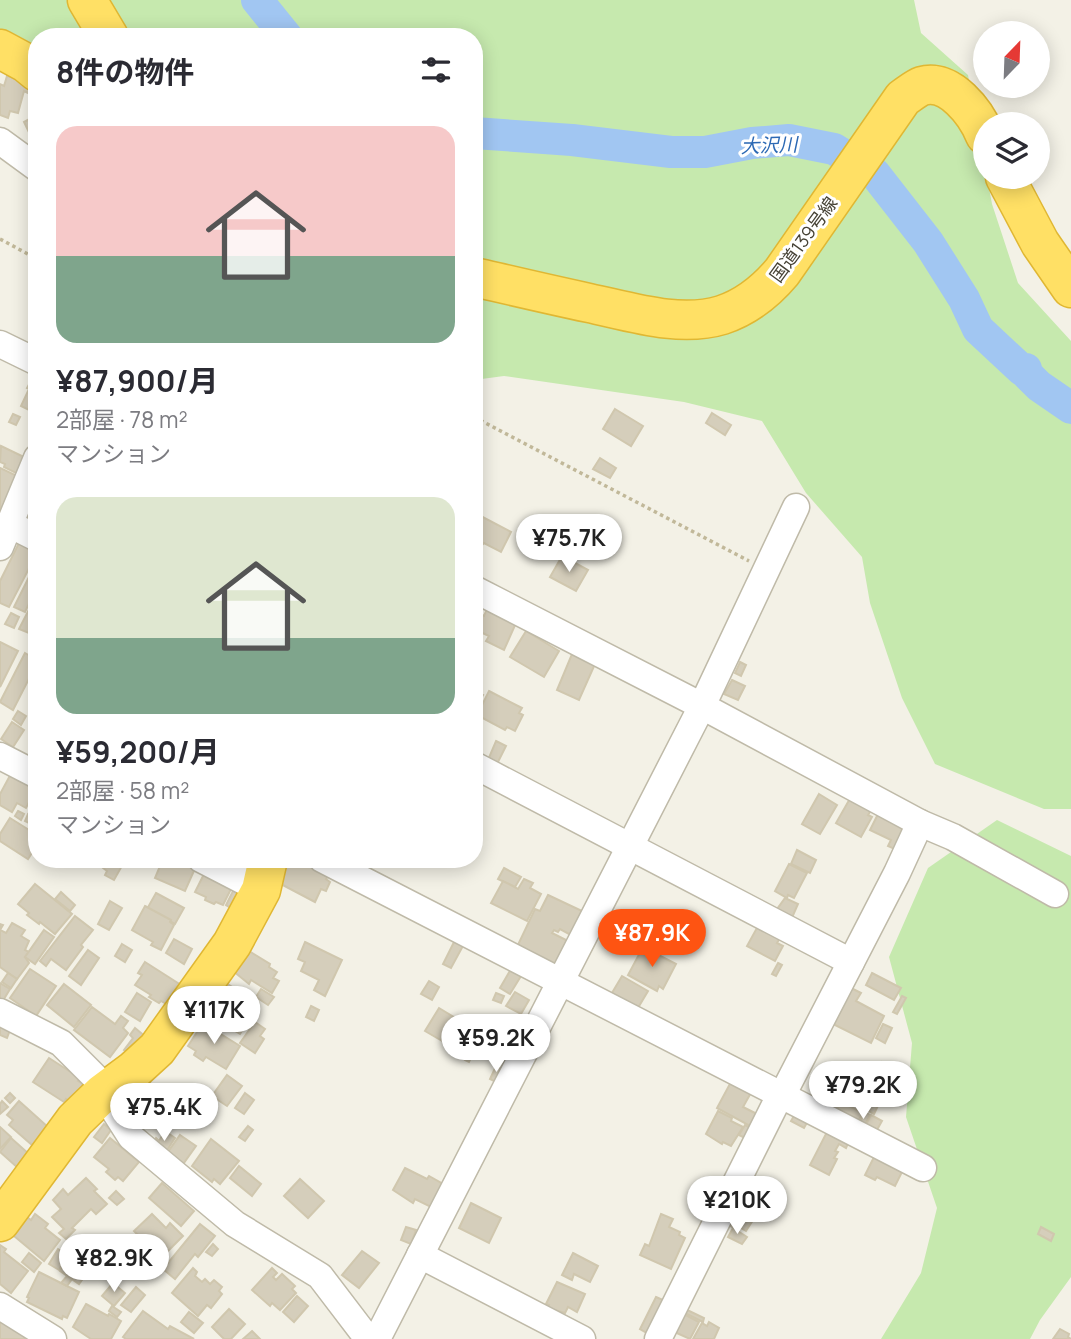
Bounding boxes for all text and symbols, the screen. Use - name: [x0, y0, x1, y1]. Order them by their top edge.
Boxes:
- north arrow: [973, 21, 1050, 98]
- map controls: [973, 21, 1050, 189]
- text: 8件の物件: [56, 51, 194, 92]
- icon: filters: [417, 51, 455, 89]
- button: layers: [973, 112, 1050, 189]
- water label: 大沢川: [740, 131, 800, 159]
- icon: home: [193, 172, 319, 298]
- street label: 国道139号線: [764, 191, 842, 287]
- text: ¥87,900/月: [56, 360, 218, 401]
- text: 2部屋 · 78 m²: [56, 403, 188, 435]
- text: マンション: [56, 437, 171, 469]
- pin: ¥75.7K: [512, 514, 626, 574]
- text: ¥75.7K: [532, 521, 606, 553]
- icon: home: [193, 543, 319, 669]
- text: ¥59,200/月: [56, 731, 220, 772]
- text: 2部屋 · 58 m²: [56, 774, 189, 806]
- text: マンション: [56, 808, 171, 840]
- pin: ¥87.9K: [595, 909, 709, 969]
- text: ¥87.9K: [614, 916, 690, 948]
- pin: ¥117K: [165, 986, 263, 1046]
- text: ¥117K: [183, 993, 245, 1025]
- pin: ¥59.2K: [439, 1014, 553, 1074]
- text: ¥59.2K: [457, 1021, 535, 1053]
- pin: ¥79.2K: [806, 1062, 920, 1121]
- text: ¥79.2K: [825, 1068, 901, 1100]
- pin: ¥75.4K: [107, 1084, 221, 1143]
- text: ¥75.4K: [126, 1090, 202, 1122]
- pin: ¥210K: [688, 1176, 786, 1236]
- text: ¥210K: [703, 1183, 771, 1215]
- pin: ¥82.9K: [57, 1234, 171, 1294]
- text: ¥82.9K: [75, 1241, 153, 1273]

